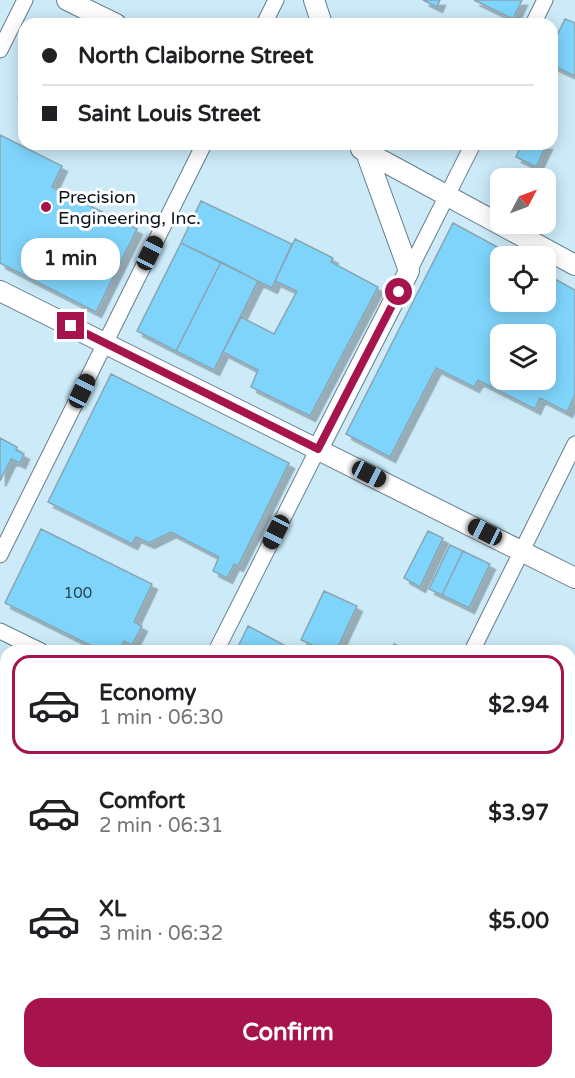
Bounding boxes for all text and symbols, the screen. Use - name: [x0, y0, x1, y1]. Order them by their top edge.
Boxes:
- text: North Claiborne Street: [78, 43, 313, 69]
- text: Saint Louis Street: [78, 101, 261, 127]
- north arrow: [490, 168, 556, 234]
- map controls: [490, 168, 556, 390]
- place label: Precision Engineering, Inc.: [58, 186, 201, 229]
- marker: Precision Engineering, Inc.: [39, 200, 53, 214]
- car: [134, 233, 166, 273]
- callout: 1 min: [22, 239, 121, 281]
- button: locate: [490, 246, 556, 312]
- text: 1 min: [44, 247, 97, 271]
- route start: [385, 278, 412, 305]
- route end: [57, 312, 84, 339]
- button: layers: [490, 324, 556, 390]
- car: [66, 371, 98, 411]
- car: [349, 458, 389, 490]
- car: [260, 512, 292, 552]
- car: [465, 516, 505, 548]
- house number: 100: [64, 584, 92, 602]
- icon: car: [27, 678, 81, 732]
- text: Economy: [99, 680, 196, 706]
- text: $2.94: [488, 692, 549, 718]
- text: 1 min · 06:30: [99, 706, 223, 730]
- icon: car: [27, 786, 81, 840]
- text: Comfort: [99, 788, 185, 814]
- text: $3.97: [488, 800, 549, 826]
- text: 2 min · 06:31: [99, 814, 223, 838]
- icon: car: [27, 894, 81, 948]
- text: XL: [99, 896, 126, 922]
- text: $5.00: [488, 908, 549, 934]
- text: 3 min · 06:32: [99, 922, 223, 946]
- button: Confirm: [24, 998, 552, 1067]

